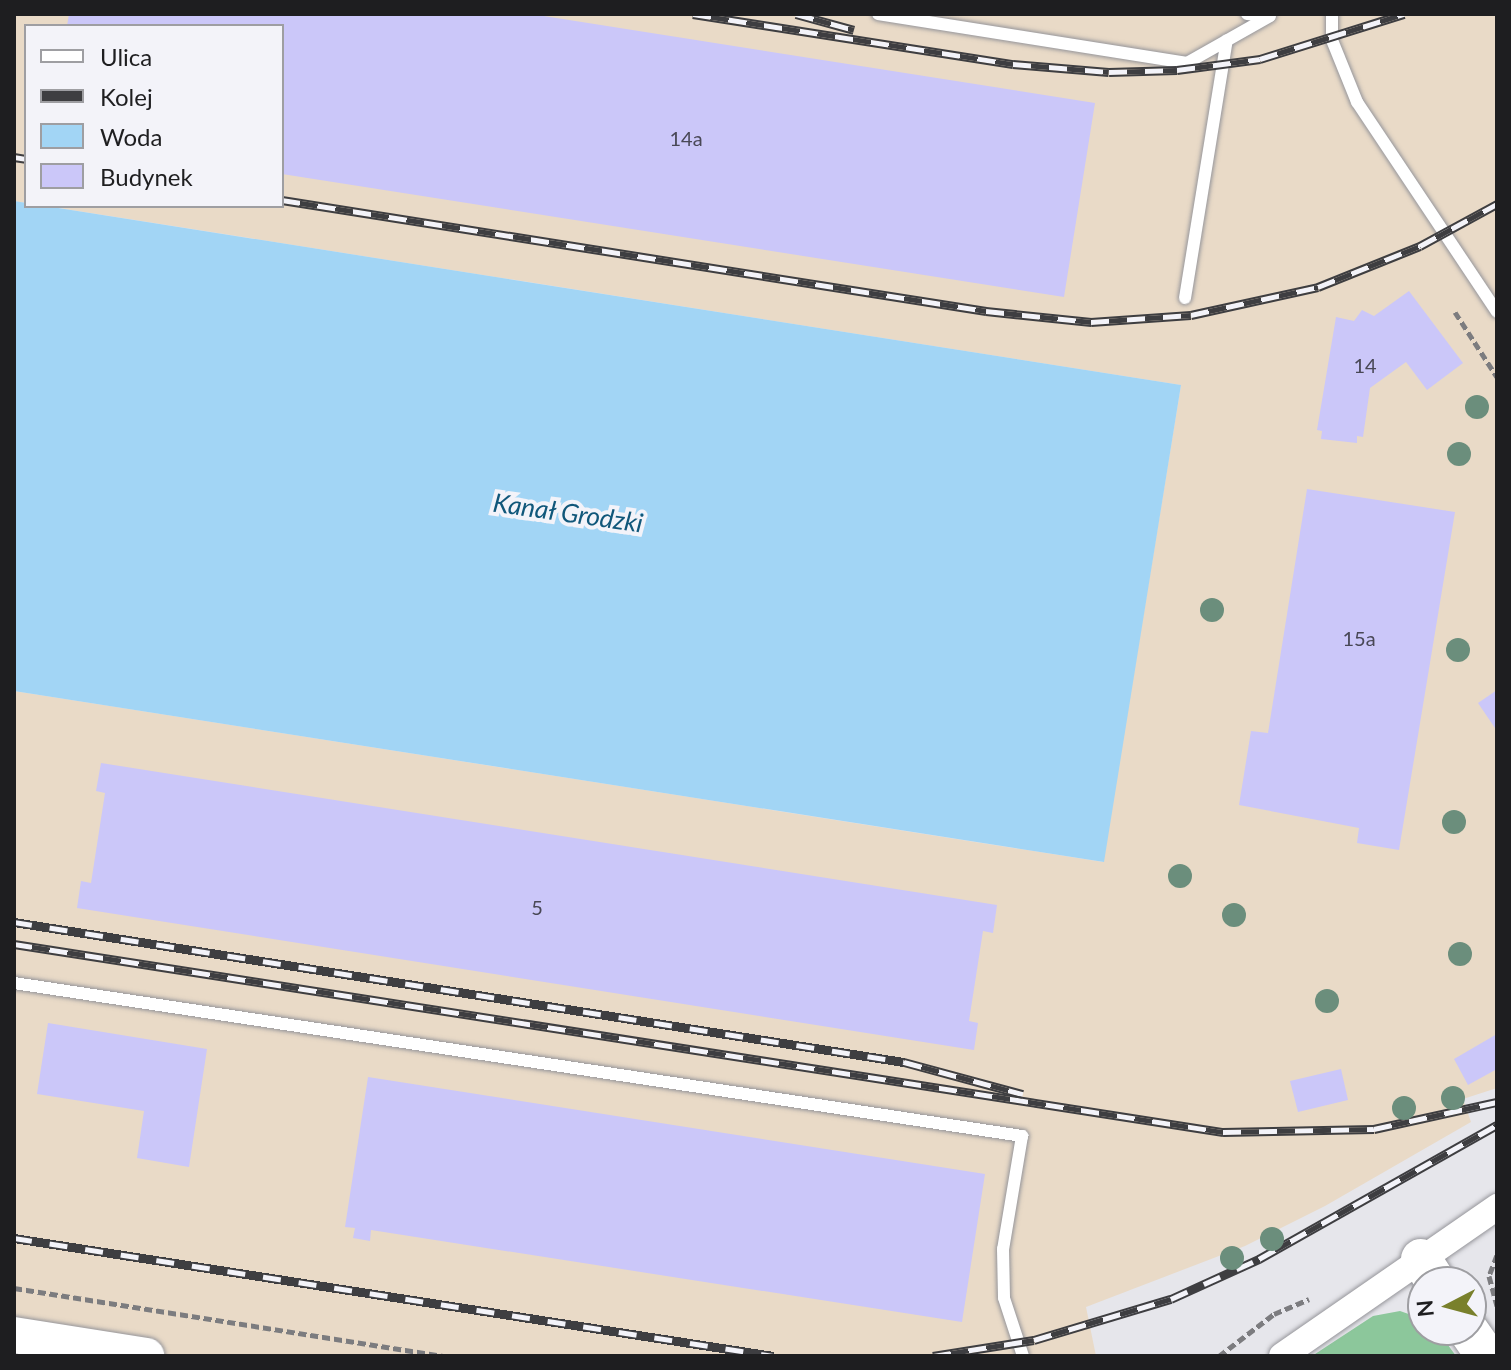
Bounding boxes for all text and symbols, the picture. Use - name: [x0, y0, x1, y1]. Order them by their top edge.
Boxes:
- legend: [24, 24, 284, 208]
- text: Ulica: [100, 42, 152, 71]
- text: Kolej: [100, 82, 153, 111]
- text: Woda: [100, 122, 162, 151]
- house number: 14a: [669, 126, 703, 150]
- text: Budynek: [100, 162, 193, 191]
- house number: 14: [1353, 353, 1377, 377]
- water label: Kanał Grodzki: [491, 487, 645, 539]
- house number: 15a: [1342, 626, 1376, 650]
- house number: 5: [531, 895, 543, 919]
- north arrow: [1407, 1266, 1487, 1346]
- text: N: [1410, 1299, 1439, 1318]

